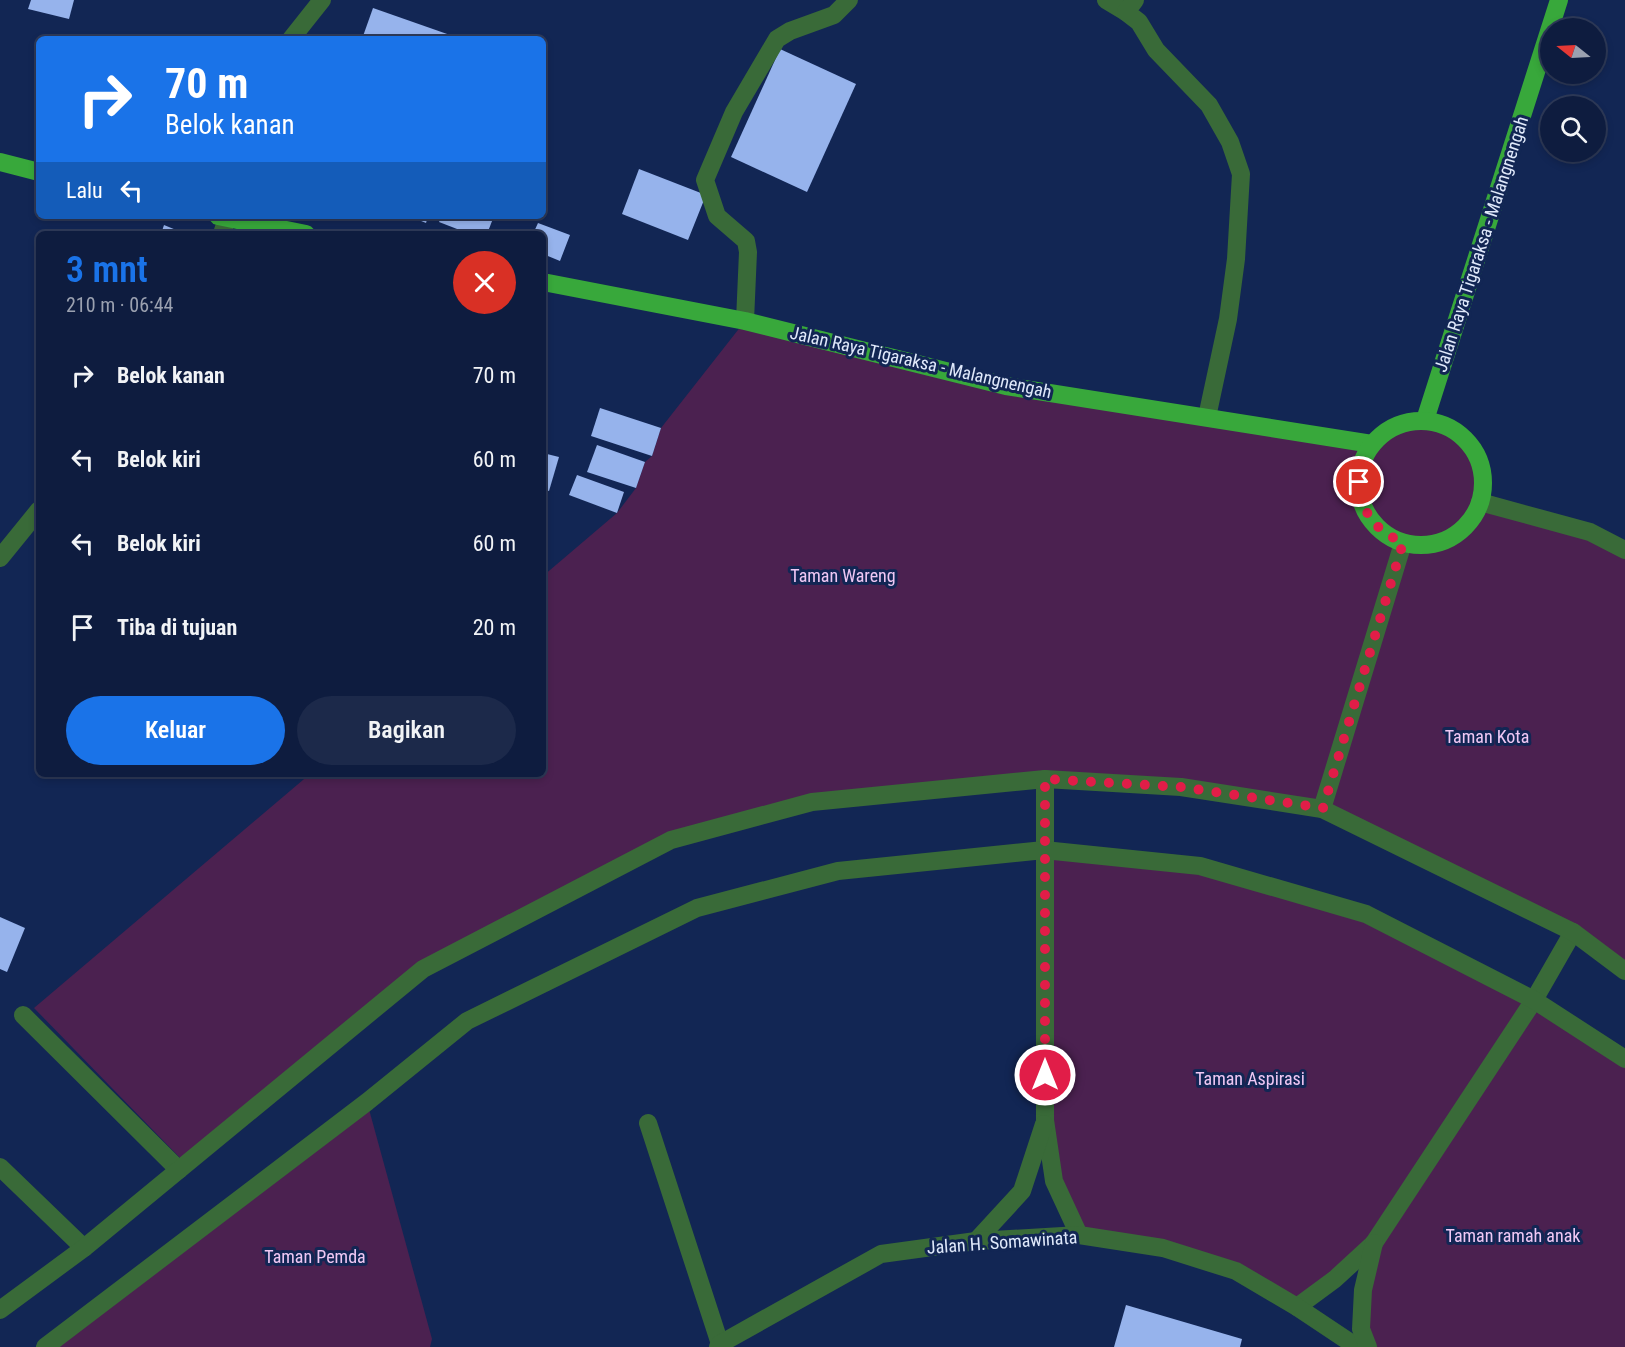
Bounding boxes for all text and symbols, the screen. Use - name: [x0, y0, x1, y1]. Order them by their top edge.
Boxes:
- north arrow: [1540, 18, 1606, 84]
- map controls: [1540, 18, 1606, 162]
- text: 70 m: [165, 59, 248, 108]
- icon: right: [66, 60, 144, 138]
- button: search: [1540, 96, 1606, 162]
- text: Belok kanan: [165, 109, 295, 141]
- street label: Jalan Raya Tigaraksa - Malangnengah: [1430, 113, 1532, 375]
- icon: left: [115, 174, 148, 207]
- text: Lalu: [66, 178, 103, 203]
- text: 3 mnt: [66, 249, 148, 291]
- button: close: [453, 251, 516, 314]
- text: 210 m · 06:44: [66, 293, 173, 317]
- street label: Jalan Raya Tigaraksa - Malangnengah: [788, 322, 1054, 402]
- icon: right: [66, 359, 99, 392]
- text: Belok kanan: [117, 363, 225, 388]
- text: 70 m: [473, 363, 516, 388]
- icon: left: [66, 443, 99, 476]
- text: Belok kiri: [117, 447, 201, 472]
- text: 60 m: [473, 447, 516, 472]
- pin: [1333, 456, 1384, 507]
- icon: arrive: [1342, 465, 1375, 498]
- icon: left: [66, 527, 99, 560]
- text: Belok kiri: [117, 531, 201, 556]
- text: 60 m: [473, 531, 516, 556]
- park label: Taman Wareng: [790, 565, 896, 586]
- icon: arrive: [66, 611, 99, 644]
- text: Tiba di tujuan: [117, 615, 237, 640]
- text: 20 m: [473, 615, 516, 640]
- button: Keluar: [66, 696, 285, 765]
- button: Bagikan: [297, 696, 516, 765]
- park label: Taman Kota: [1445, 726, 1529, 747]
- position arrow: [1013, 1043, 1077, 1107]
- park label: Taman Aspirasi: [1195, 1068, 1305, 1089]
- park label: Taman ramah anak: [1446, 1225, 1580, 1246]
- street label: Jalan H. Somawinata: [926, 1226, 1078, 1258]
- park label: Taman Pemda: [264, 1246, 366, 1267]

